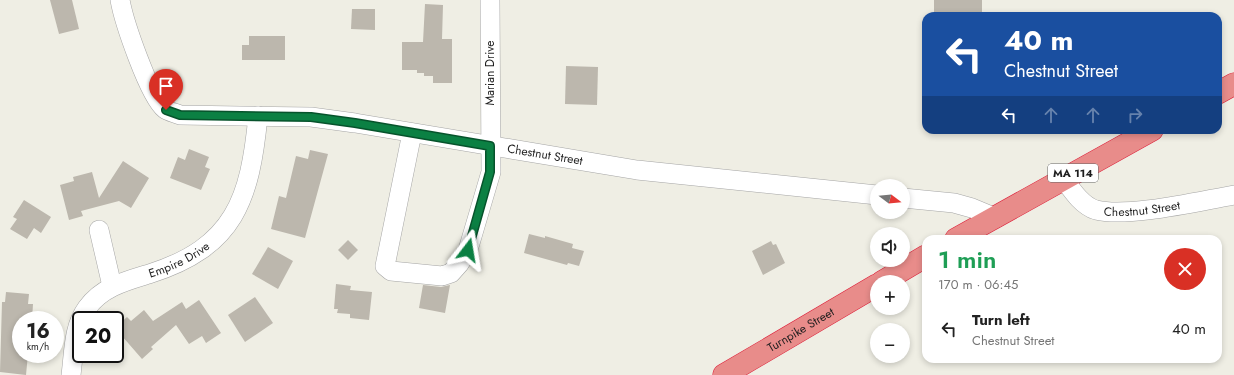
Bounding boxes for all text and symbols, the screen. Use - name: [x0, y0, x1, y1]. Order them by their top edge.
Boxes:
- text: 40 m: [1004, 20, 1073, 61]
- icon: left: [938, 28, 990, 80]
- street label: Marian Drive: [481, 40, 499, 106]
- text: Chestnut Street: [1004, 58, 1118, 84]
- pin: [149, 69, 183, 110]
- icon: arrive: [155, 75, 177, 97]
- icon: left: [998, 104, 1020, 126]
- icon: ahead: [1040, 104, 1062, 126]
- icon: ahead: [1082, 104, 1104, 126]
- icon: right: [1124, 104, 1146, 126]
- street label: Chestnut Street: [506, 140, 584, 170]
- road number: MA 114: [1048, 164, 1098, 182]
- north arrow: [870, 179, 910, 219]
- map controls: [870, 179, 910, 363]
- street label: Chestnut Street: [1103, 196, 1181, 221]
- button: sound: [870, 227, 910, 267]
- position arrow: [447, 229, 489, 271]
- street label: Empire Drive: [146, 237, 214, 283]
- text: 1 min: [938, 242, 996, 277]
- button: close: [1164, 248, 1206, 290]
- button: +: [870, 275, 910, 315]
- text: 170 m · 06:45: [938, 275, 1018, 294]
- street label: Turnpike Street: [764, 303, 838, 357]
- text: Turn left: [972, 309, 1030, 331]
- speed limit sign: 20: [72, 311, 124, 363]
- text: 16: [26, 317, 50, 346]
- icon: left: [938, 318, 960, 340]
- text: 40 m: [1172, 318, 1206, 340]
- button: −: [870, 323, 910, 363]
- text: Chestnut Street: [972, 331, 1054, 350]
- text: km/h: [27, 339, 49, 354]

